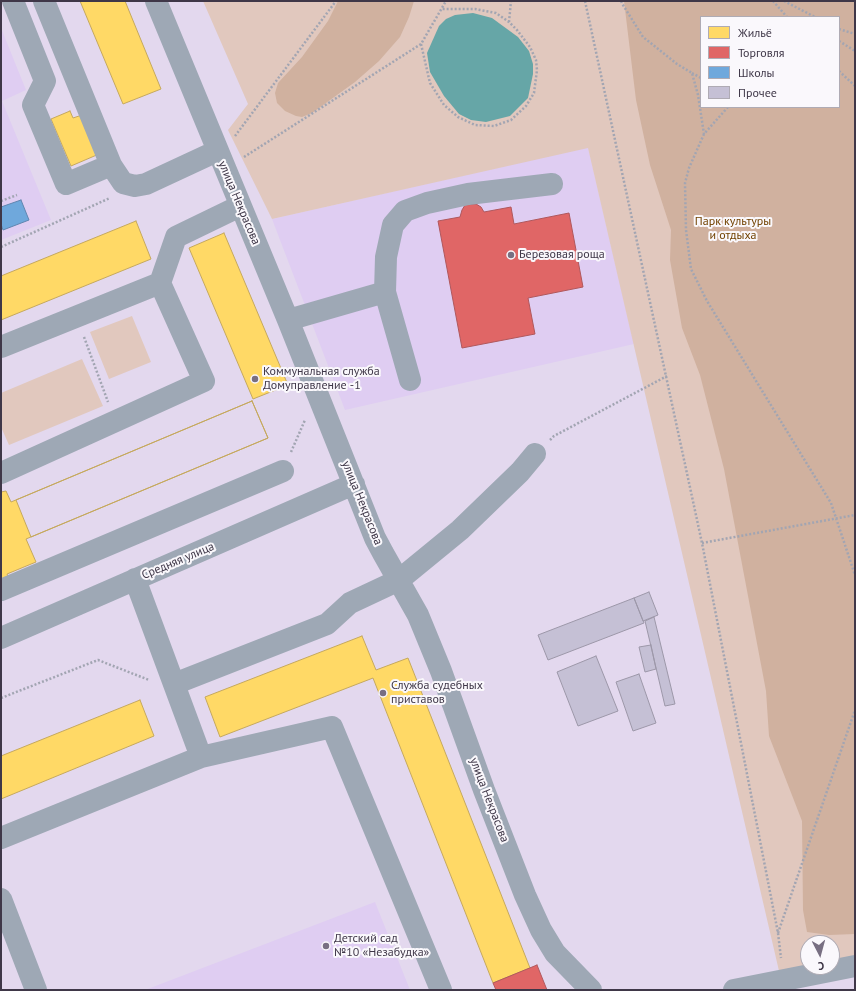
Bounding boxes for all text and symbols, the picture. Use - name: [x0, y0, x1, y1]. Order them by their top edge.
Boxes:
- legend: [700, 16, 840, 108]
- text: Жильё: [738, 25, 772, 40]
- text: Торговля: [738, 45, 784, 60]
- text: Школы: [738, 65, 774, 80]
- text: Прочее: [738, 85, 777, 100]
- street label: улица Некрасова: [215, 159, 263, 247]
- park label: Парк культуры и отдыха: [695, 215, 771, 243]
- place label: Березовая роща: [519, 248, 605, 262]
- marker: Березовая роща: [506, 250, 516, 260]
- place label: Коммунальная служба Домуправление -1: [263, 365, 380, 393]
- marker: Коммунальная служба Домуправление -1: [250, 374, 260, 384]
- street label: улица Некрасова: [339, 459, 385, 547]
- street label: Средняя улица: [140, 539, 216, 583]
- place label: Служба судебных приставов: [391, 679, 483, 707]
- marker: Служба судебных приставов: [378, 688, 388, 698]
- street label: улица Некрасова: [466, 756, 512, 844]
- place label: Детский сад №10 «Незабудка»: [334, 932, 429, 960]
- north arrow: [800, 935, 840, 975]
- marker: Детский сад №10 «Незабудка»: [321, 941, 331, 951]
- text: С: [817, 959, 825, 973]

